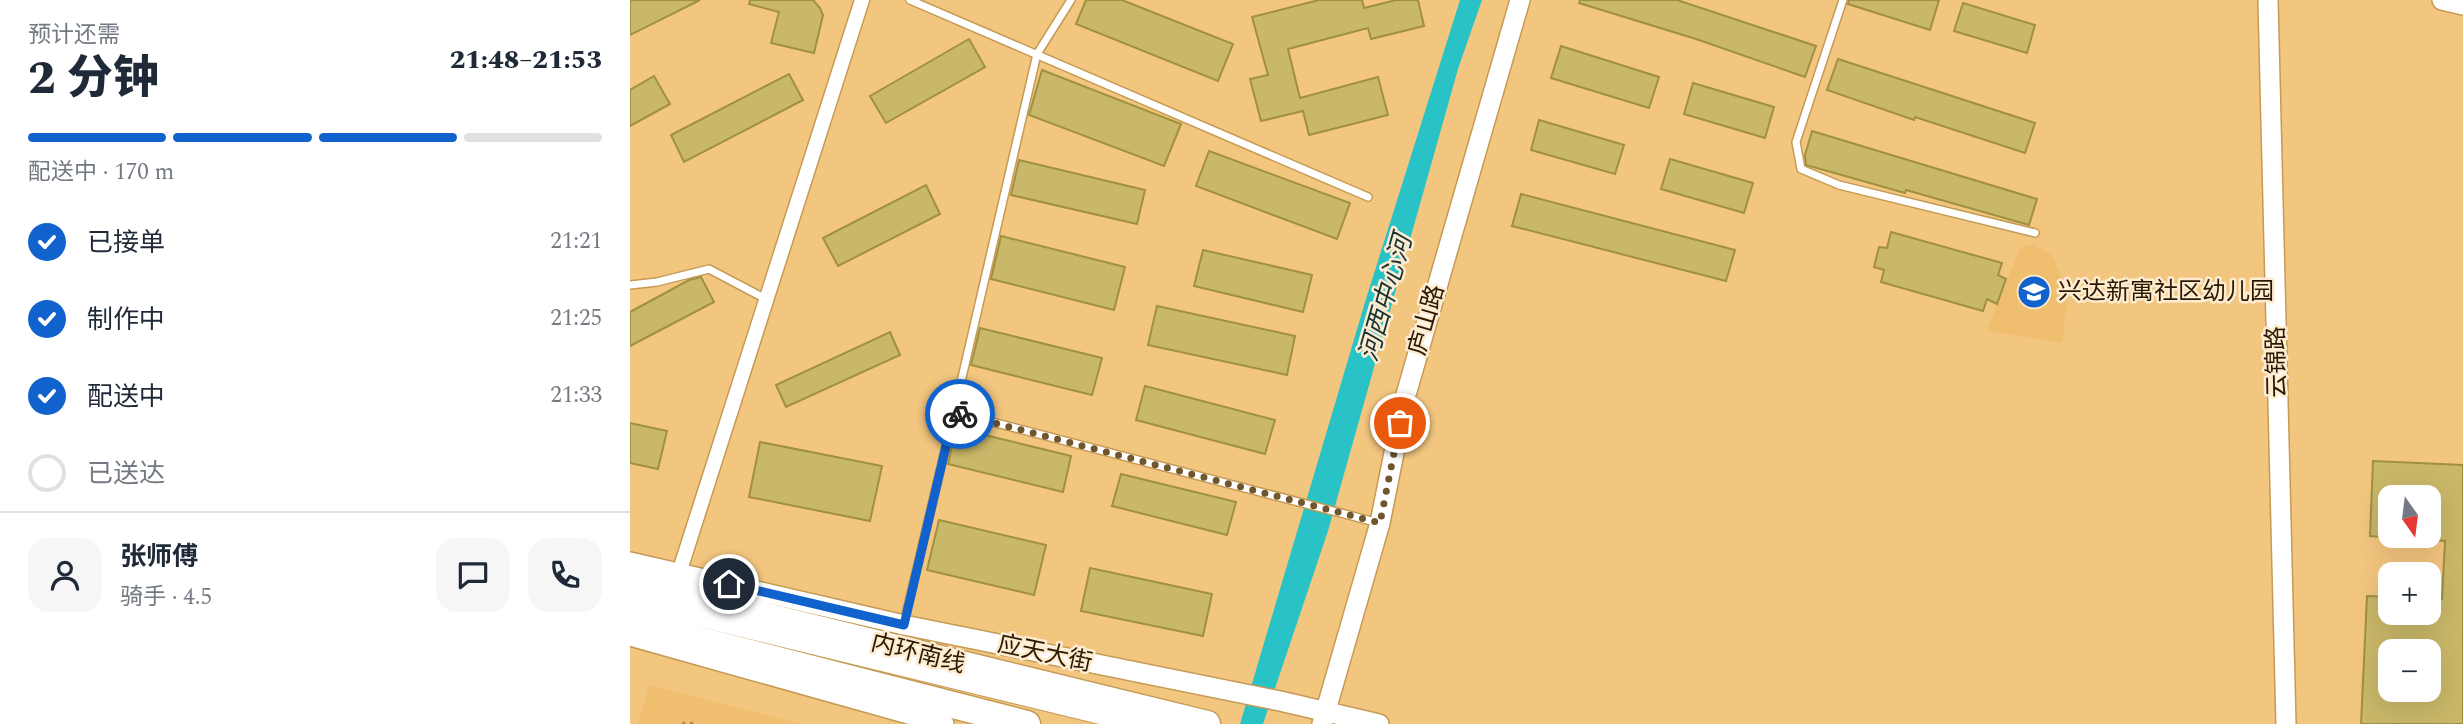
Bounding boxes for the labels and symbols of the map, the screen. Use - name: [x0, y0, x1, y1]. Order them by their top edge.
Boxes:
- water label: 河西中心河: [1349, 225, 1425, 366]
- school or university icon: 兴达新寓社区幼儿园: [2015, 273, 2053, 311]
- place label: 兴达新寓社区幼儿园: [2058, 274, 2274, 310]
- street label: 庐山路: [1400, 280, 1454, 360]
- street label: 云锦路: [2258, 326, 2296, 398]
- courier: [925, 379, 995, 449]
- pin: [1370, 393, 1430, 453]
- north arrow: [2378, 485, 2441, 548]
- pin: [699, 554, 759, 614]
- street label: 内环南线: [867, 625, 969, 683]
- street label: 应天大街: [994, 626, 1096, 682]

